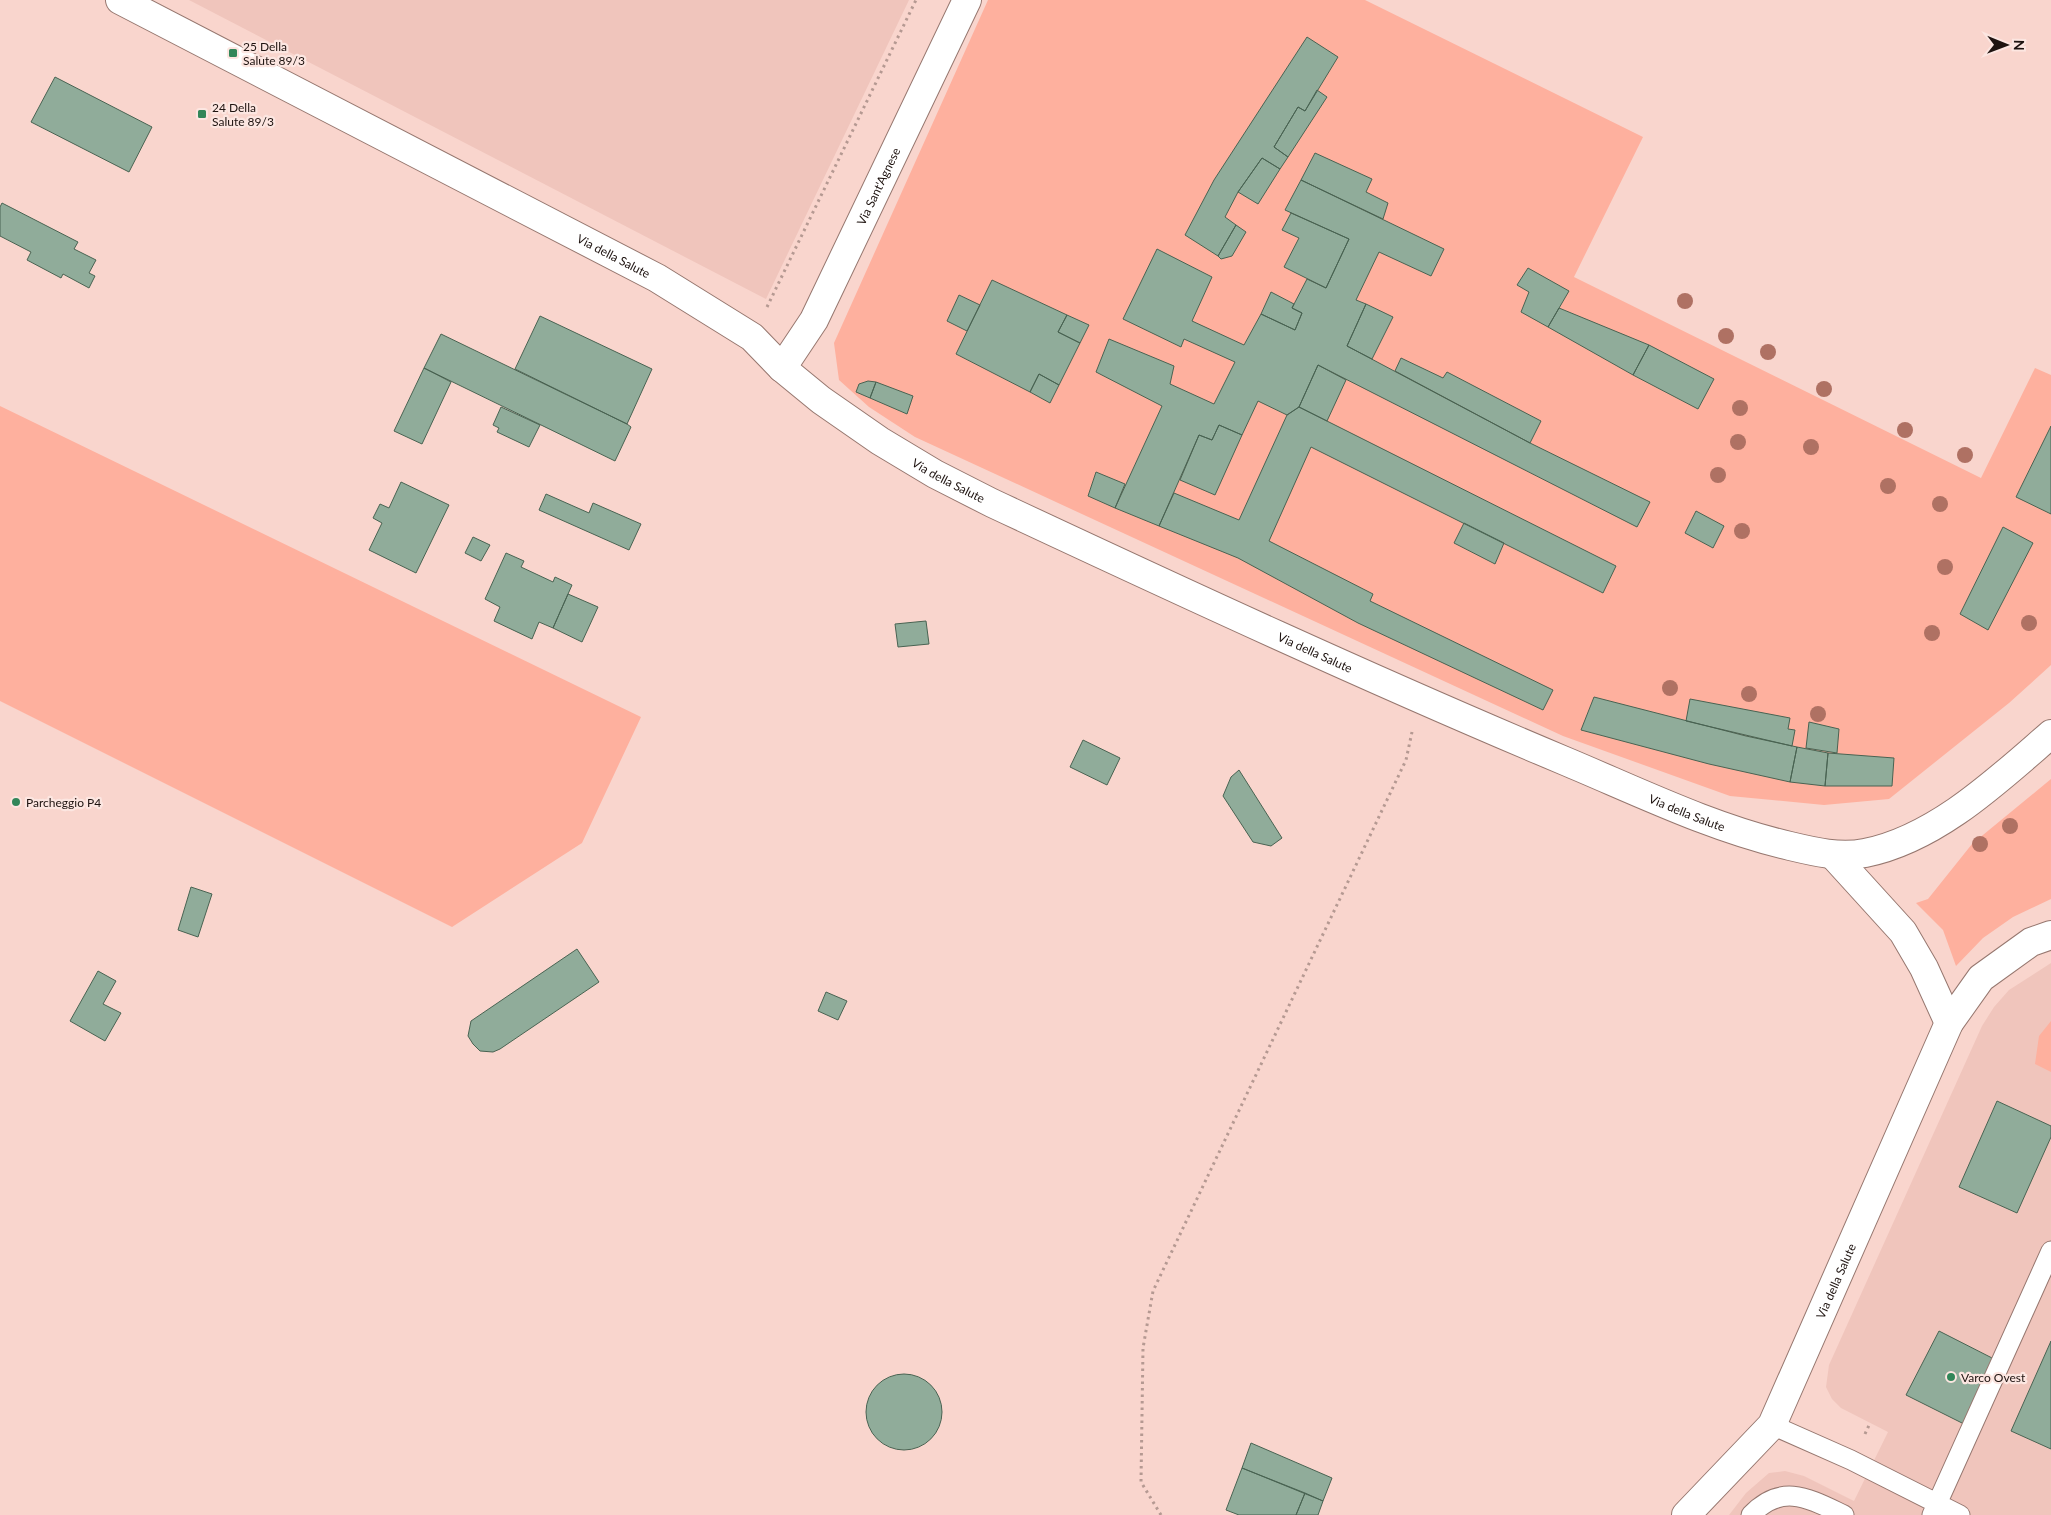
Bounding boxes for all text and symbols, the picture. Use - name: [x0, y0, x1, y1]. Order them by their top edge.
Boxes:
- north arrow: [1981, 20, 2031, 70]
- place label: 25 Della Salute 89/3: [243, 39, 305, 68]
- text: N: [2011, 40, 2028, 51]
- marker: 25 Della Salute 89/3: [227, 47, 239, 59]
- place label: 24 Della Salute 89/3: [212, 100, 274, 129]
- marker: 24 Della Salute 89/3: [196, 108, 208, 120]
- street label: Via Sant'Agnese: [853, 145, 903, 227]
- street label: Via della Salute: [575, 230, 653, 281]
- street label: Via della Salute: [909, 455, 988, 506]
- street label: Via della Salute: [1275, 629, 1355, 675]
- street label: Via della Salute: [1647, 791, 1727, 834]
- place label: Parcheggio P4: [26, 795, 101, 810]
- marker: Parcheggio P4: [10, 796, 22, 808]
- street label: Via della Salute: [1812, 1241, 1859, 1321]
- place label: Varco Ovest: [1961, 1370, 2026, 1385]
- marker: Varco Ovest: [1945, 1371, 1957, 1383]

